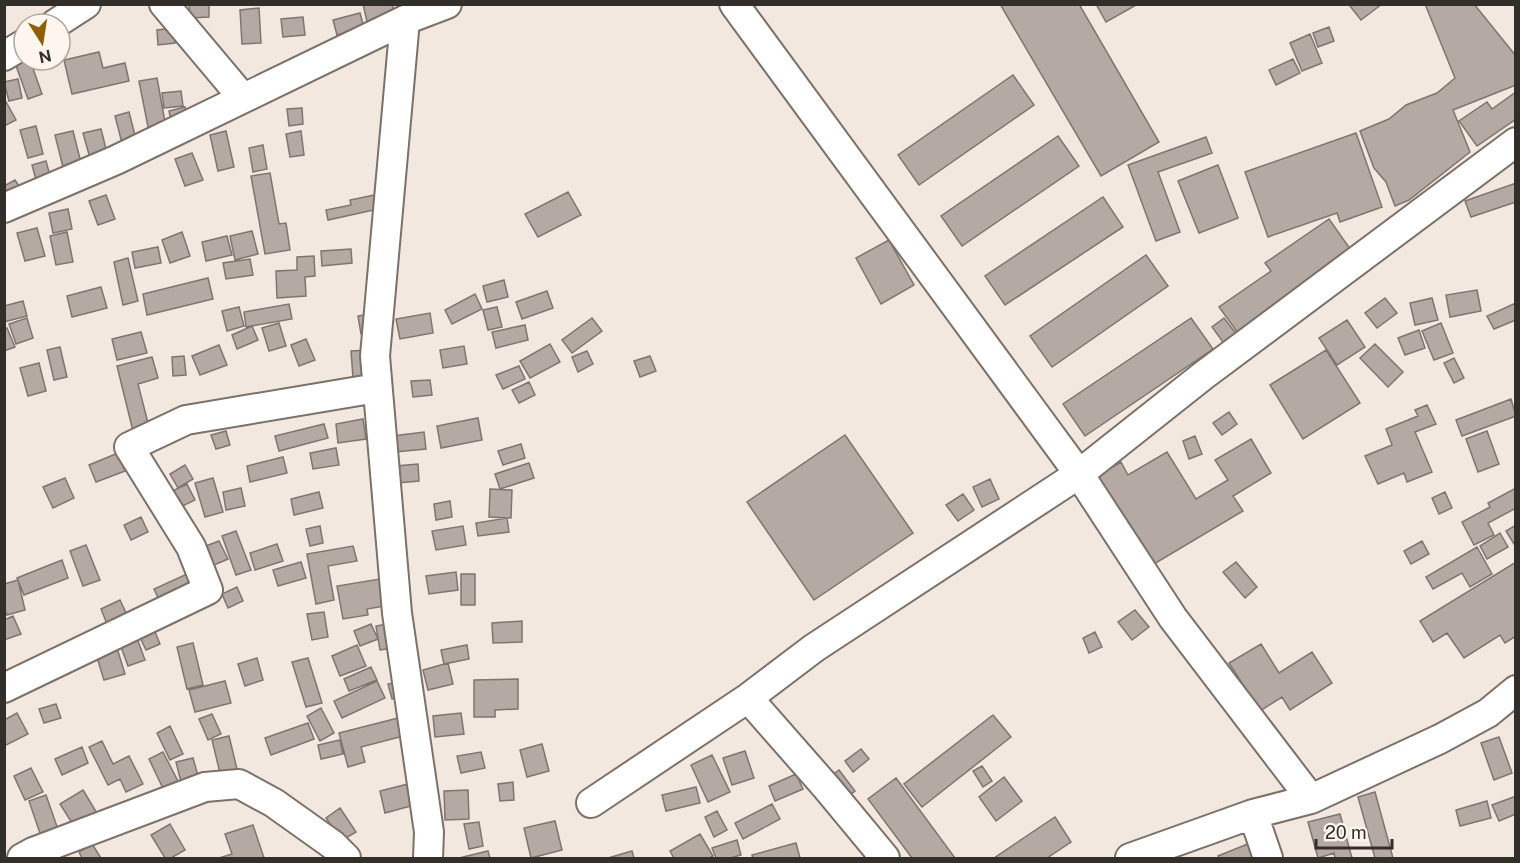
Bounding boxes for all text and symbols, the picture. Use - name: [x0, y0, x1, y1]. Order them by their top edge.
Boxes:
- north arrow: [12, 12, 72, 72]
- text: N: [37, 46, 53, 67]
- scale bar: [1316, 812, 1392, 850]
- text: 20 m: [1325, 822, 1367, 843]

